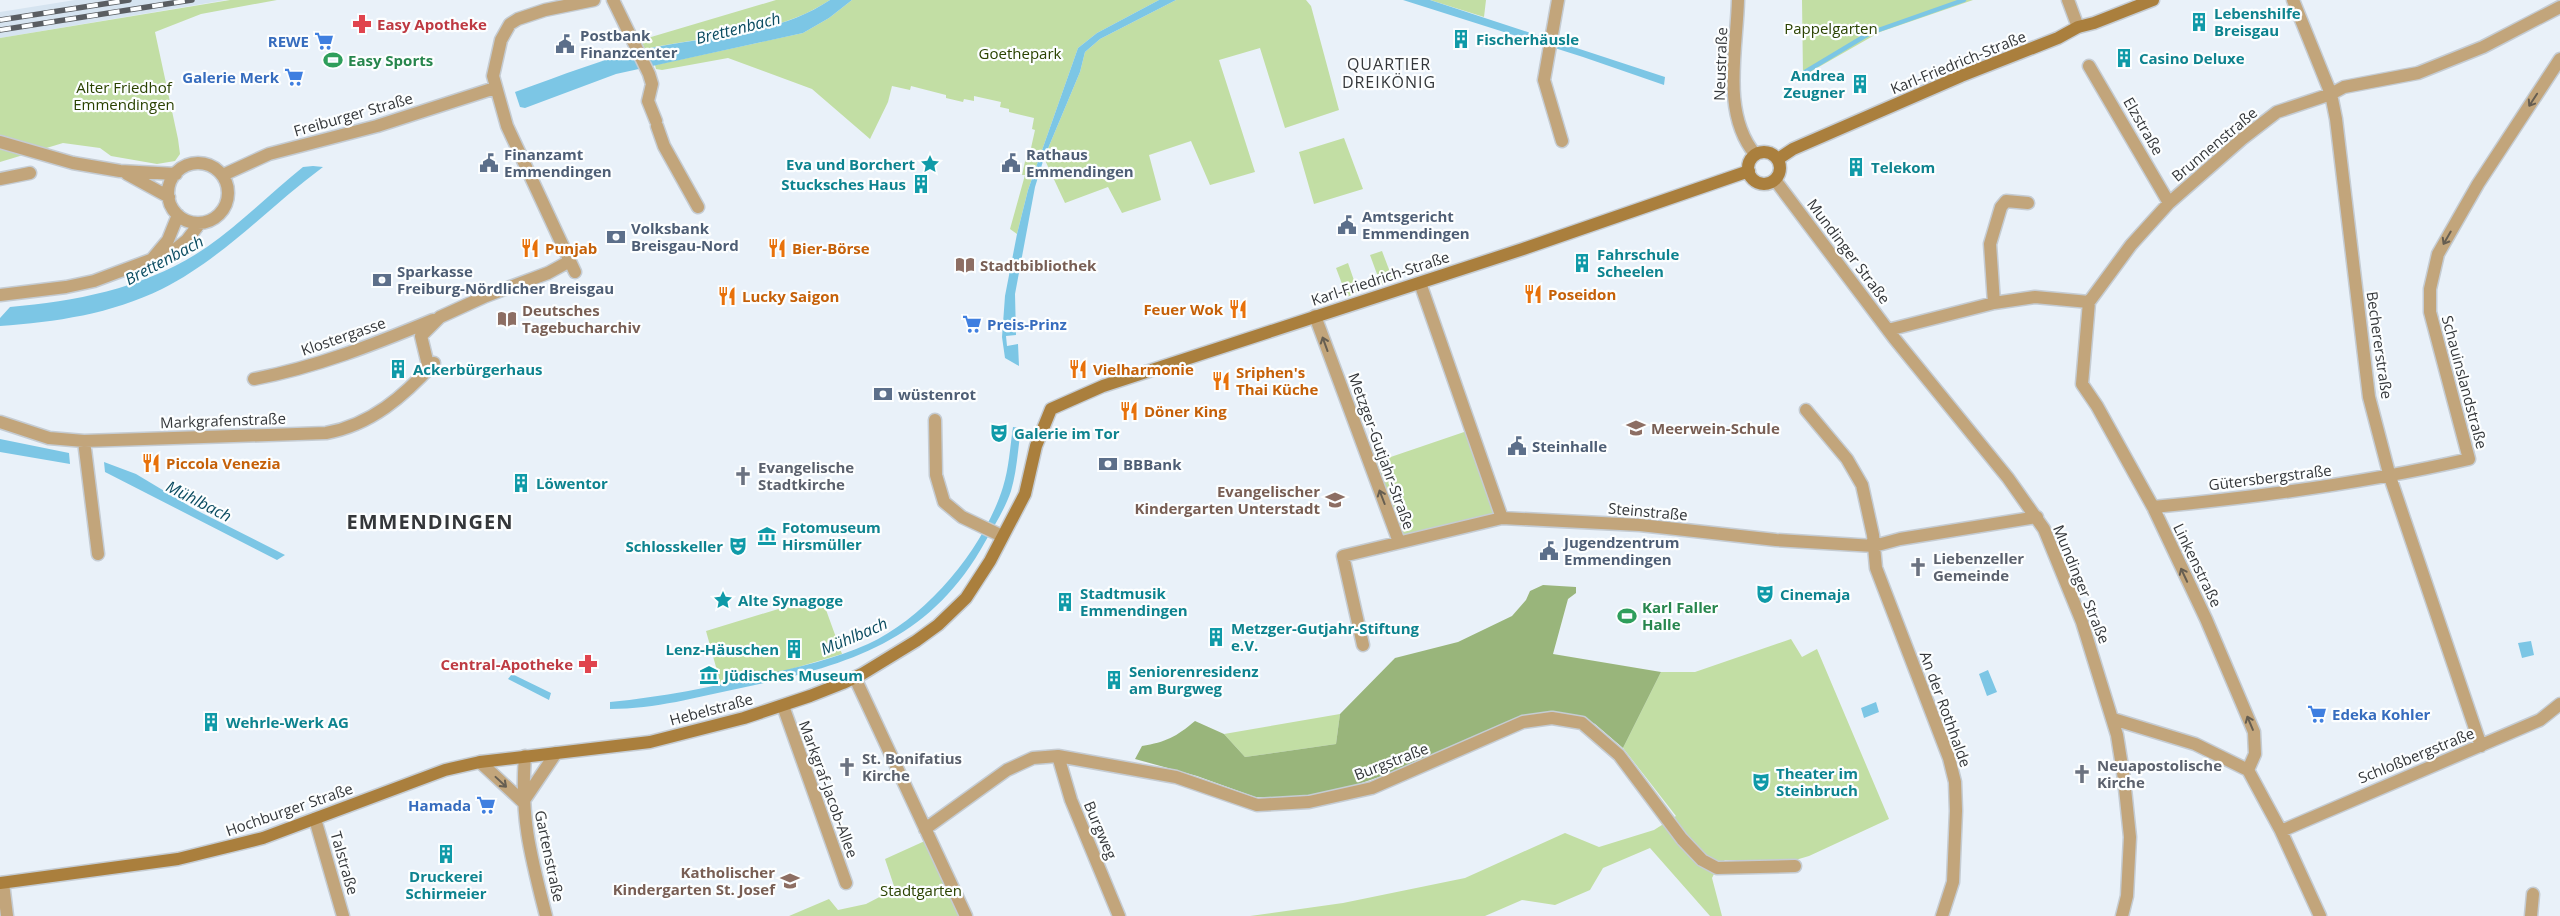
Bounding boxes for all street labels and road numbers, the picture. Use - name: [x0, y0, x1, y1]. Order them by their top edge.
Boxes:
- street label: Karl-Friedrich-Straße: [1887, 26, 2029, 98]
- street label: Neustraße: [1709, 27, 1731, 101]
- street label: Freiburger Straße: [291, 87, 415, 141]
- street label: Elzstraße: [2119, 93, 2169, 159]
- street label: Brunnenstraße: [2167, 102, 2261, 186]
- street label: Mundinger Straße: [1803, 194, 1895, 308]
- street label: Karl-Friedrich-Straße: [1308, 246, 1452, 310]
- street label: Bechererstraße: [2363, 290, 2397, 400]
- street label: Klostergasse: [298, 312, 388, 360]
- street label: Schauinslandstraße: [2438, 313, 2492, 451]
- street label: Metzger-Gutjahr-Straße: [1344, 370, 1420, 532]
- street label: Markgrafenstraße: [160, 408, 286, 432]
- street label: Gütersbergstraße: [2207, 460, 2333, 494]
- street label: Steinstraße: [1607, 498, 1689, 524]
- street label: Linkenstraße: [2169, 520, 2227, 610]
- street label: Mundinger Straße: [2049, 522, 2115, 646]
- street label: An der Rothhalde: [1916, 648, 1976, 770]
- street label: Hebelstraße: [667, 688, 755, 730]
- street label: Markgraf-Jacob-Allee: [795, 718, 863, 860]
- street label: Schloßbergstraße: [2355, 723, 2477, 787]
- street label: Burgstraße: [1351, 738, 1431, 784]
- street label: Hochburger Straße: [223, 778, 355, 840]
- street label: Burgweg: [1080, 798, 1122, 862]
- street label: Gartenstraße: [531, 808, 569, 904]
- street label: Talstraße: [326, 829, 364, 897]

